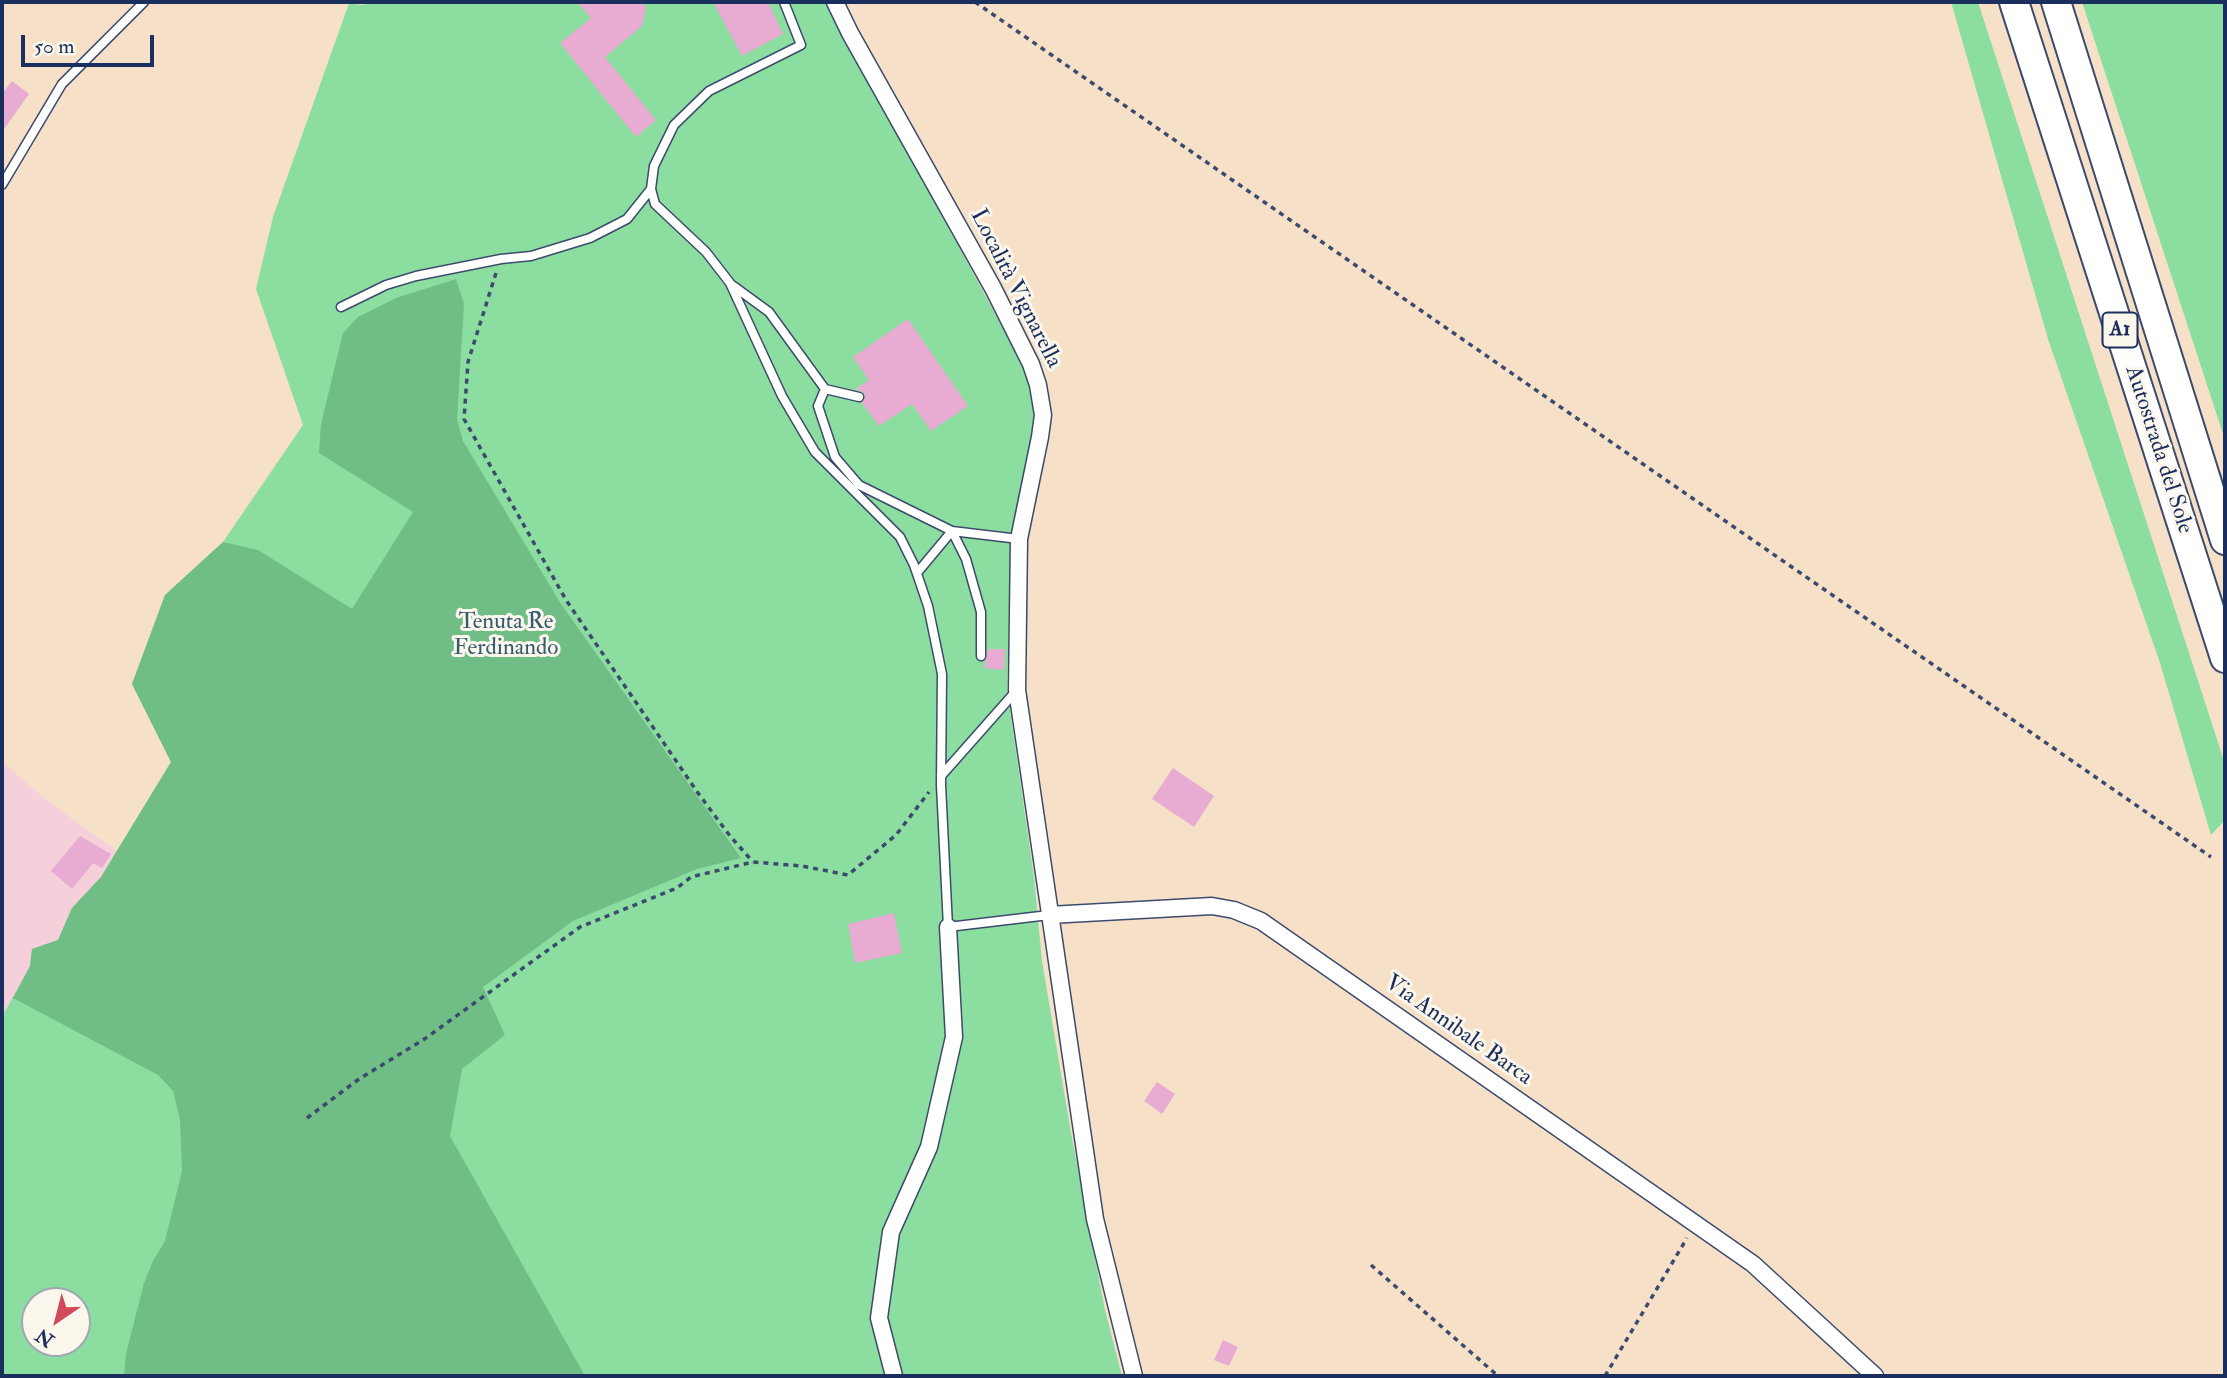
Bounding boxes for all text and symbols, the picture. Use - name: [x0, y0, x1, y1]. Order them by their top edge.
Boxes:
- scale bar: [24, 21, 158, 65]
- text: 50 m: [34, 33, 75, 60]
- street label: Località Vignarella: [963, 205, 1067, 373]
- road number: A1: [2102, 312, 2138, 348]
- street label: Autostrada del Sole: [2118, 363, 2198, 537]
- park label: Tenuta Re Ferdinando: [454, 609, 558, 663]
- street label: Via Annibale Barca: [1379, 970, 1537, 1092]
- north arrow: [21, 1287, 91, 1357]
- text: N: [31, 1323, 59, 1352]

